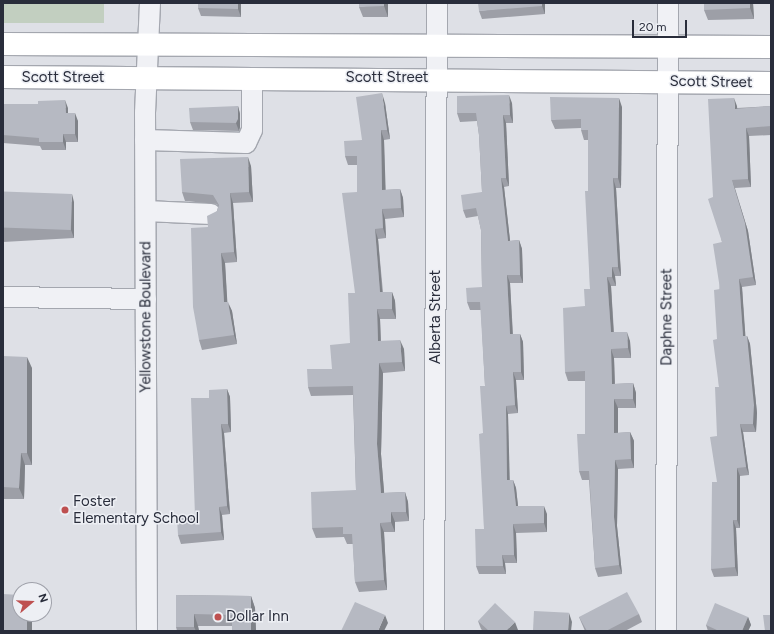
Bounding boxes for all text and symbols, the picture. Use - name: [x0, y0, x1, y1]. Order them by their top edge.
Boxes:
- scale bar: [634, 12, 689, 38]
- text: 20 m: [639, 20, 667, 34]
- street label: Scott Street: [21, 69, 105, 87]
- street label: Scott Street: [345, 69, 429, 87]
- street label: Scott Street: [669, 72, 753, 92]
- street label: Yellowstone Boulevard: [137, 241, 155, 393]
- street label: Daphne Street: [658, 268, 676, 366]
- street label: Alberta Street: [427, 270, 445, 364]
- place label: Foster Elementary School: [73, 492, 199, 527]
- marker: Foster Elementary School: [60, 505, 70, 515]
- north arrow: [12, 582, 52, 622]
- text: N: [35, 592, 50, 604]
- place label: Dollar Inn: [226, 608, 289, 626]
- marker: Dollar Inn: [213, 612, 223, 622]

